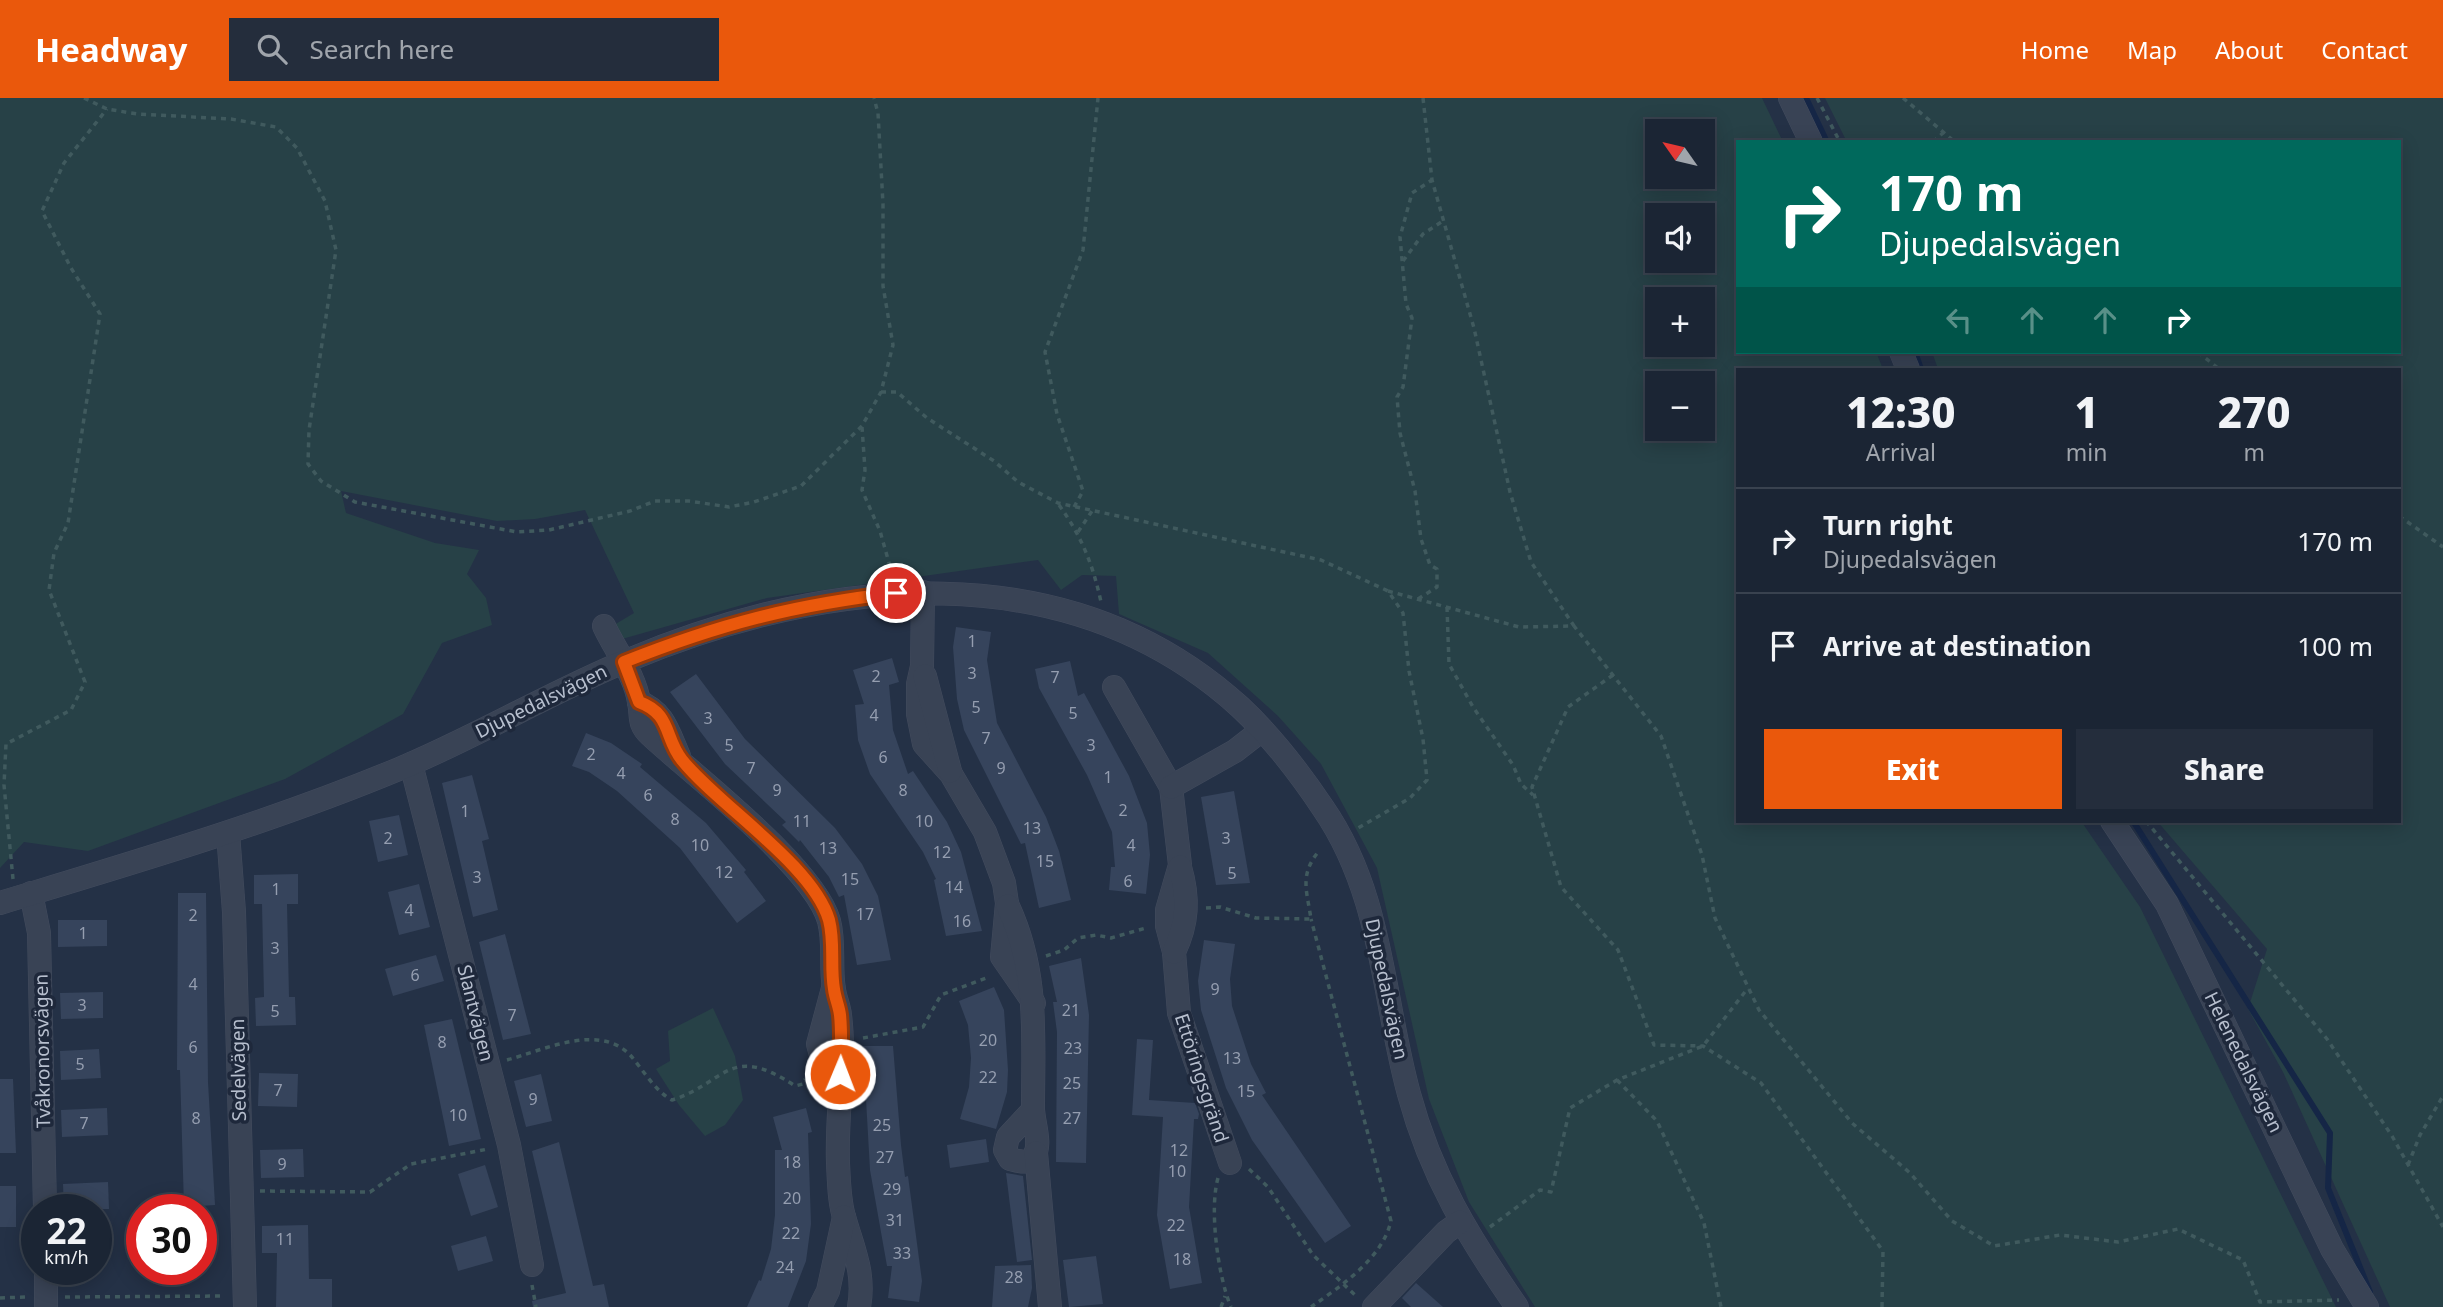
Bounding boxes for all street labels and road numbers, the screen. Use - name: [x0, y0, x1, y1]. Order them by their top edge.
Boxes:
- street label: Djupedalsvägen: [471, 658, 611, 744]
- street label: Djupedalsvägen: [1359, 916, 1415, 1062]
- street label: Slantvägen: [451, 962, 501, 1064]
- street label: Tvåkronorsvägen: [28, 974, 56, 1128]
- street label: Helenedalsvägen: [2199, 987, 2289, 1137]
- street label: Ettöringsgränd: [1169, 1010, 1235, 1146]
- street label: Sedelvägen: [224, 1018, 252, 1122]

